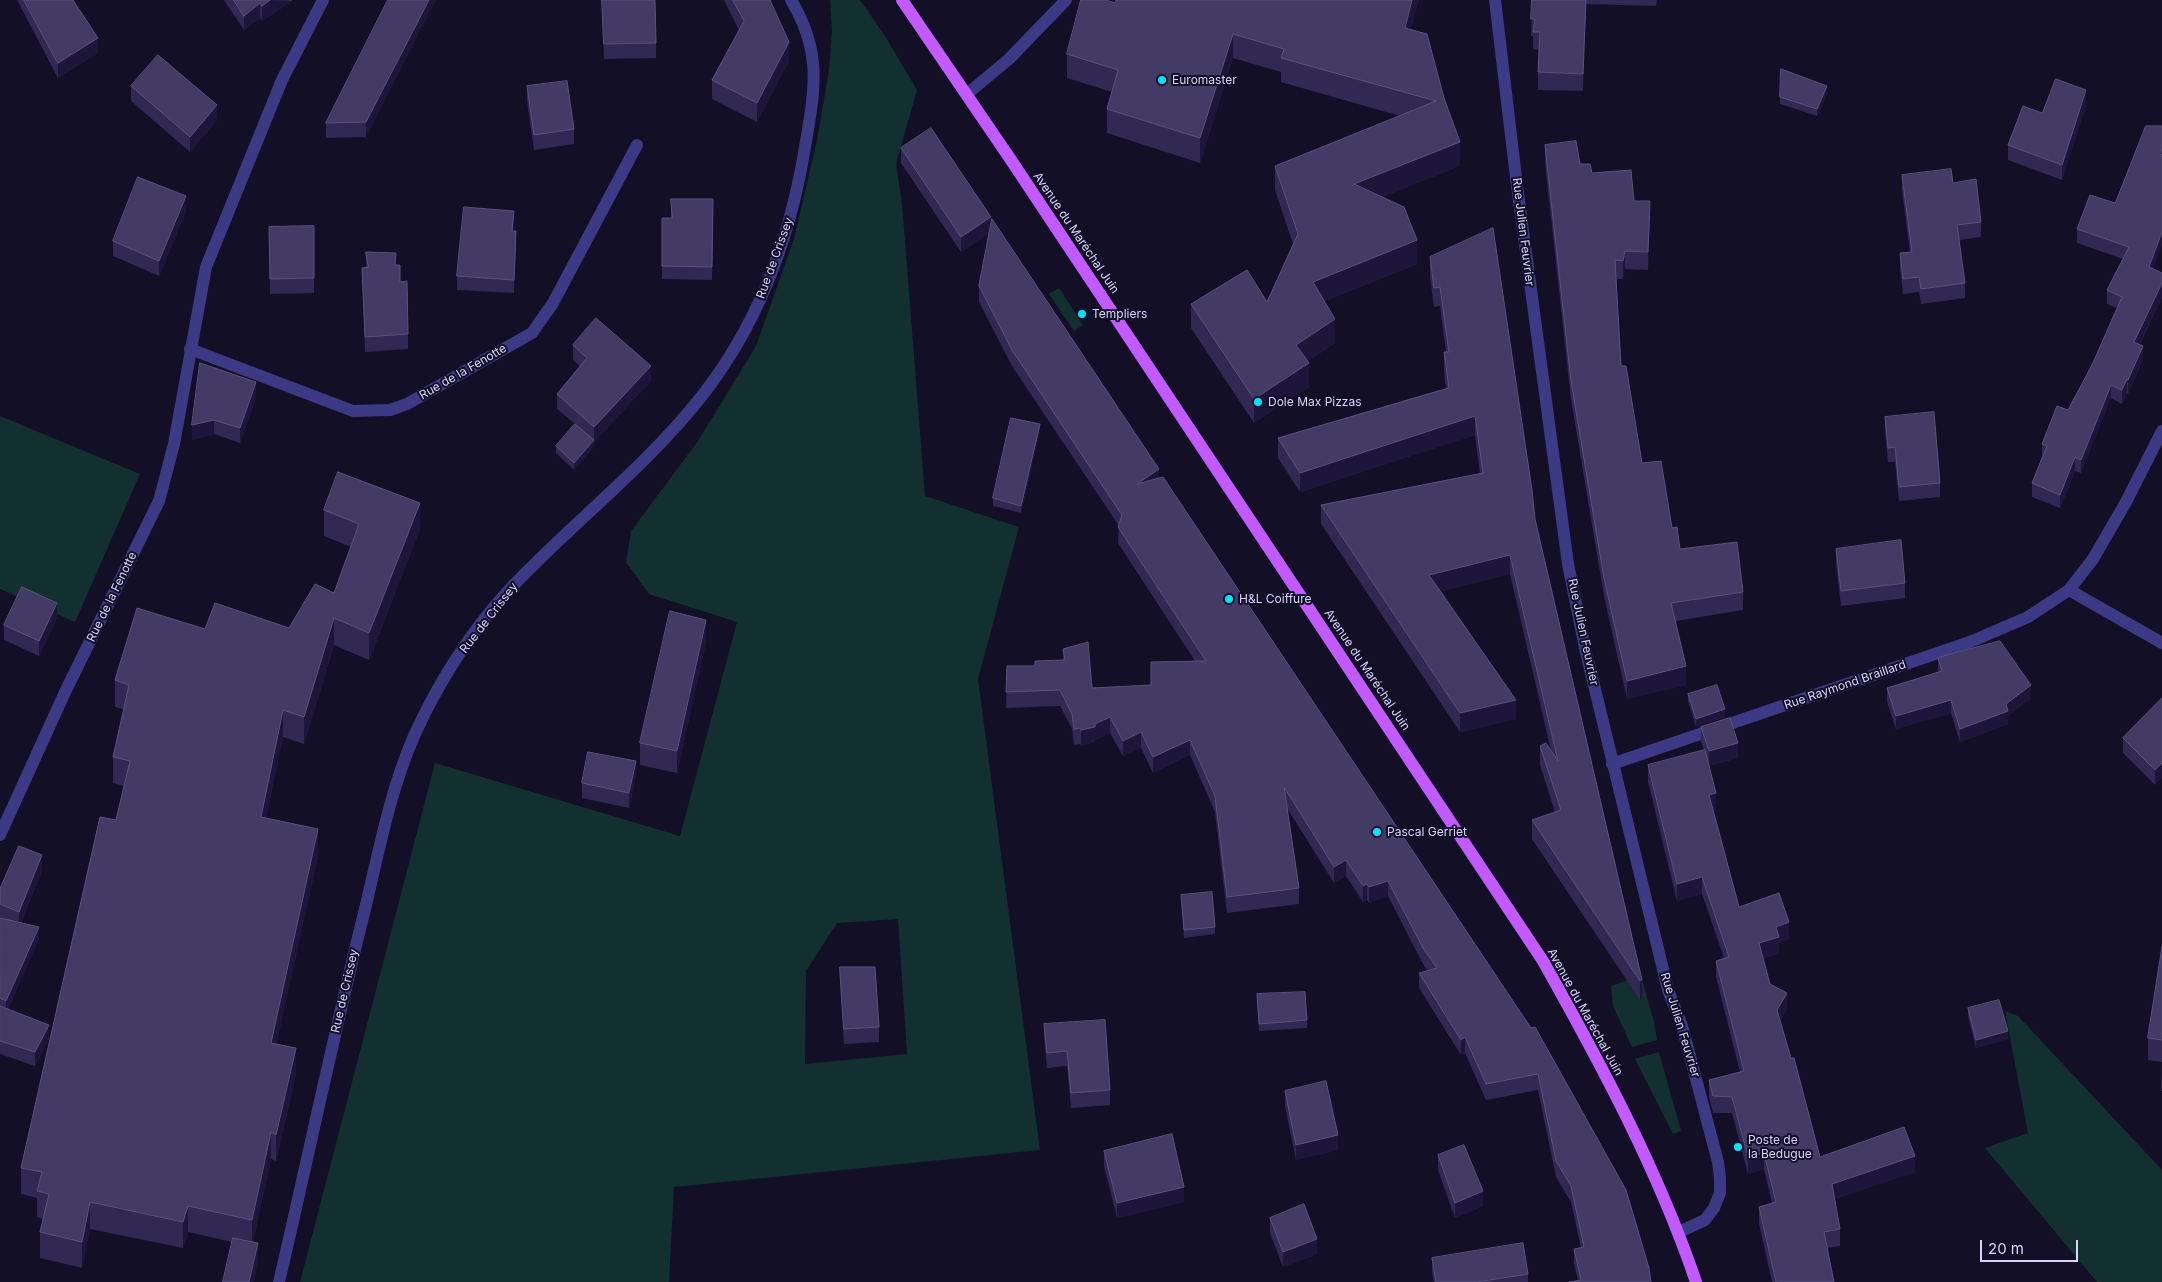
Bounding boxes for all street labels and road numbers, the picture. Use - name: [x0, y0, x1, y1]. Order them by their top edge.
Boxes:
- street label: Avenue du Maréchal Juin: [1030, 170, 1122, 296]
- street label: Rue Julien Feuvrier: [1509, 177, 1537, 287]
- street label: Rue de Crissey: [754, 215, 796, 301]
- street label: Rue de la Fenotte: [417, 341, 509, 403]
- street label: Rue de la Fenotte: [84, 550, 140, 644]
- street label: Rue Julien Feuvrier: [1565, 577, 1601, 687]
- street label: Rue de Crissey: [457, 580, 521, 656]
- street label: Avenue du Maréchal Juin: [1321, 607, 1413, 733]
- street label: Rue Raymond Braillard: [1782, 657, 1908, 713]
- street label: Avenue du Maréchal Juin: [1544, 946, 1626, 1078]
- street label: Rue de Crissey: [328, 948, 362, 1034]
- street label: Rue Julien Feuvrier: [1657, 971, 1703, 1079]

